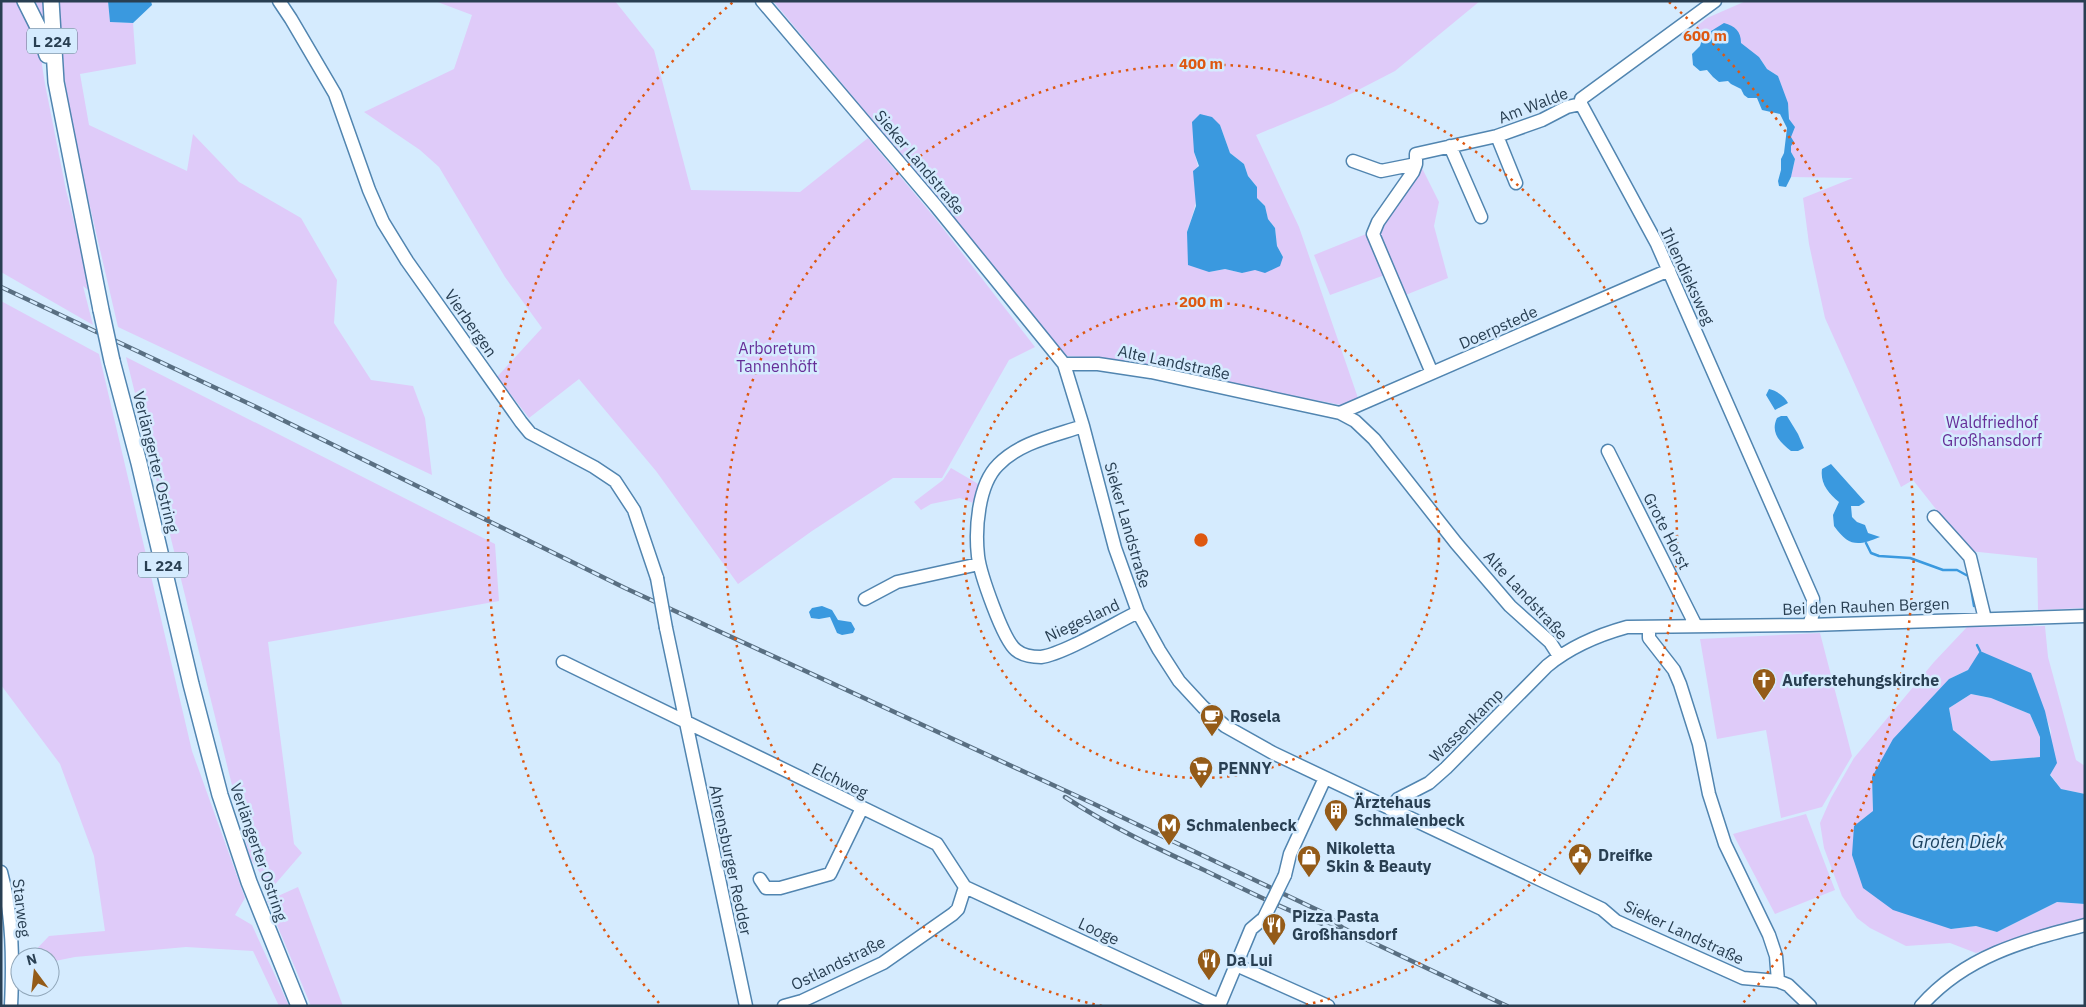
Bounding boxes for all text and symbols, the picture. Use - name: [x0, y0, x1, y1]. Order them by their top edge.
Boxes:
- text: 600 m: [1683, 26, 1727, 45]
- road number: L 224: [27, 28, 77, 54]
- text: 400 m: [1179, 54, 1223, 73]
- street label: Am Walde: [1495, 82, 1571, 127]
- street label: Sieker Landstraße: [870, 106, 970, 218]
- street label: Ihlendieksweg: [1657, 224, 1720, 328]
- street label: Vierbergen: [440, 285, 502, 361]
- text: 200 m: [1179, 292, 1223, 311]
- street label: Doerpstede: [1456, 301, 1540, 353]
- park label: Arboretum Tannenhöft: [736, 338, 818, 376]
- street label: Alte Landstraße: [1116, 340, 1232, 384]
- street label: Verlängerter Ostring: [129, 389, 183, 535]
- park label: Waldfriedhof Großhansdorf: [1942, 412, 2042, 450]
- street label: Sieker Landstraße: [1100, 460, 1156, 591]
- street label: Grote Horst: [1639, 489, 1695, 573]
- centre of rings: [1192, 531, 1210, 549]
- street label: Alte Landstraße: [1480, 546, 1572, 644]
- road number: L 224: [138, 552, 188, 578]
- street label: Bei den Rauhen Bergen: [1782, 593, 1950, 619]
- street label: Niegesland: [1041, 594, 1123, 646]
- church icon: Auferstehungskirche: [1751, 667, 1777, 701]
- place label: Auferstehungskirche: [1782, 670, 1939, 690]
- street label: Wassenkamp: [1425, 684, 1507, 766]
- cafe icon: Rosela: [1199, 703, 1225, 737]
- place label: Rosela: [1230, 706, 1281, 726]
- supermarket icon: PENNY: [1188, 755, 1214, 789]
- street label: Elchweg: [809, 758, 872, 802]
- place label: PENNY: [1218, 758, 1272, 778]
- street label: Verlängerter Ostring: [226, 780, 292, 924]
- street label: Ahrensburger Redder: [705, 783, 757, 937]
- place label: Ärztehaus Schmalenbeck: [1354, 792, 1466, 830]
- building icon: Ärztehaus Schmalenbeck: [1323, 798, 1349, 832]
- metro station icon: Schmalenbeck: [1156, 812, 1182, 846]
- place label: Schmalenbeck: [1186, 815, 1298, 835]
- water label: Groten Diek: [1912, 830, 2005, 853]
- place label: Nikoletta Skin & Beauty: [1326, 838, 1432, 876]
- public building icon: Dreifke: [1567, 842, 1593, 876]
- shop icon: Nikoletta Skin & Beauty: [1296, 844, 1322, 878]
- place label: Dreifke: [1598, 845, 1653, 865]
- street label: Starweg: [8, 878, 36, 939]
- street label: Sieker Landstraße: [1621, 895, 1747, 969]
- place label: Pizza Pasta Großhansdorf: [1292, 906, 1397, 944]
- restaurant icon: Pizza Pasta Großhansdorf: [1261, 912, 1287, 946]
- street label: Looge: [1075, 913, 1123, 949]
- street label: Ostlandstraße: [788, 931, 889, 994]
- north arrow: [10, 947, 60, 997]
- restaurant icon: Da Lui: [1196, 947, 1222, 981]
- text: N: [24, 949, 39, 969]
- place label: Da Lui: [1226, 950, 1273, 970]

